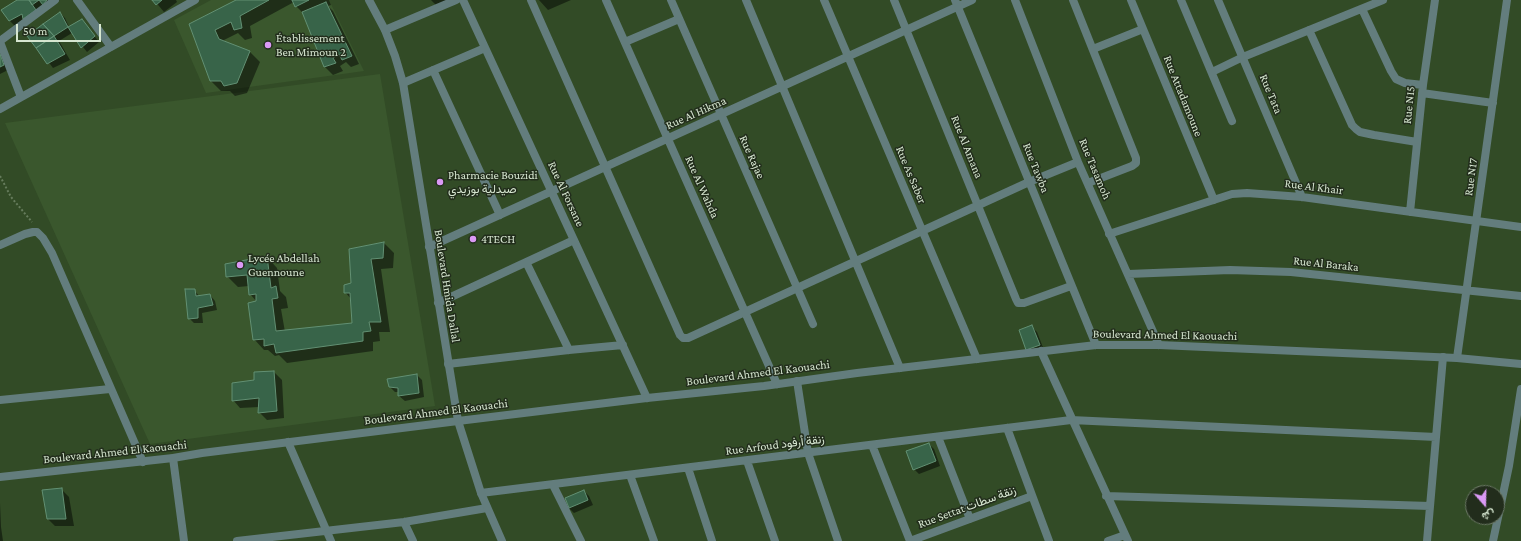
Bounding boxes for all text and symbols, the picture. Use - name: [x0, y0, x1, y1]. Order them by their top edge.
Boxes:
- scale bar: [18, 16, 103, 42]
- text: 50 m: [23, 24, 47, 38]
- place label: Établissement Ben Mimoun 2: [276, 31, 346, 59]
- marker: Établissement Ben Mimoun 2: [263, 40, 273, 50]
- street label: Rue Attadamoune: [1160, 53, 1206, 139]
- street label: Rue Tata: [1256, 72, 1286, 116]
- street label: Rue N15: [1400, 85, 1418, 125]
- street label: Rue Al Hikma: [664, 93, 728, 133]
- street label: Rue Al Amana: [948, 113, 986, 181]
- street label: Rue Rajae: [736, 133, 768, 181]
- street label: Rue Tasamoh: [1076, 137, 1114, 201]
- street label: Rue Tawba: [1019, 141, 1053, 195]
- street label: Rue As Saber: [892, 144, 930, 206]
- street label: Rue Al Wahda: [682, 153, 722, 221]
- street label: Rue N17: [1461, 157, 1481, 197]
- street label: Rue Al Forsane: [545, 159, 587, 229]
- place label: Pharmacie Bouzidi صيدلية بوزيدي: [448, 168, 538, 196]
- street label: Rue Al Khair: [1284, 176, 1344, 198]
- marker: Pharmacie Bouzidi صيدلية بوزيدي: [435, 177, 445, 187]
- street label: Boulevard Hmida Dallal: [431, 228, 463, 344]
- place label: 4TECH: [481, 232, 515, 246]
- marker: 4TECH: [468, 234, 478, 244]
- place label: Lycée Abdellah Guennoune: [248, 251, 320, 279]
- street label: Rue Al Baraka: [1293, 253, 1359, 275]
- marker: Lycée Abdellah Guennoune: [235, 260, 245, 270]
- street label: Boulevard Ahmed El Kaouachi: [1093, 327, 1237, 343]
- street label: Boulevard Ahmed El Kaouachi: [686, 357, 830, 389]
- street label: Boulevard Ahmed El Kaouachi: [364, 396, 508, 428]
- street label: Rue Arfoud زنقة أرفود: [725, 432, 825, 458]
- street label: Boulevard Ahmed El Kaouachi: [43, 437, 187, 467]
- street label: Rue Settat زنقة سطات: [916, 483, 1018, 531]
- north arrow: [1465, 485, 1505, 525]
- text: ش: [1480, 507, 1497, 523]

